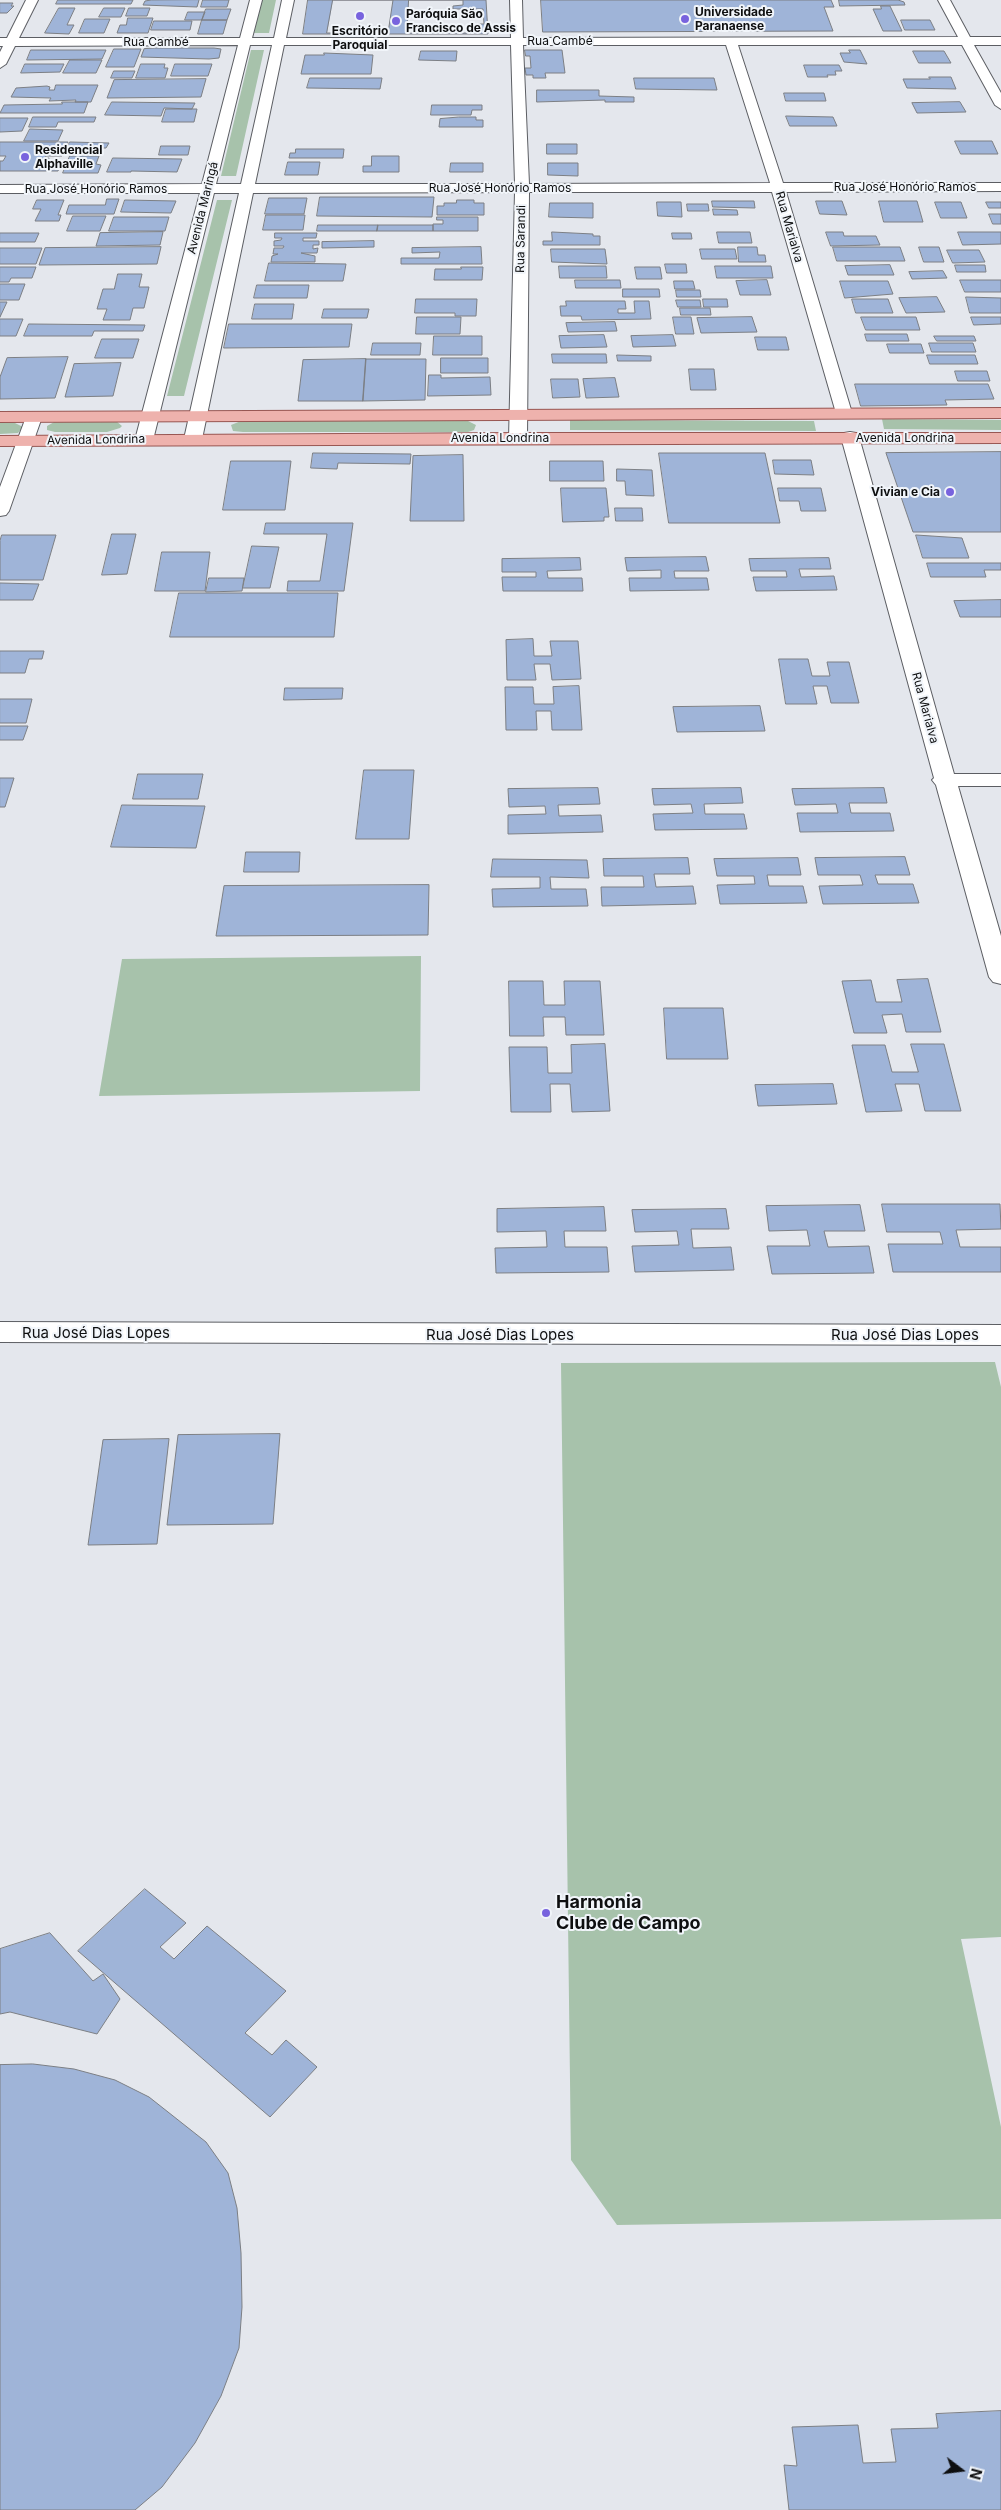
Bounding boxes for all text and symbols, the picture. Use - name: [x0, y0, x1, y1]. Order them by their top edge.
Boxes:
- place label: Universidade Paranaense: [695, 5, 773, 33]
- place label: Paróquia São Francisco de Assis: [406, 7, 516, 35]
- marker: Escritório Paroquial: [354, 10, 366, 22]
- marker: Universidade Paranaense: [679, 13, 691, 25]
- marker: Paróquia São Francisco de Assis: [390, 15, 402, 27]
- place label: Escritório Paroquial: [332, 24, 388, 52]
- street label: Rua Cambé: [527, 34, 593, 48]
- street label: Rua Cambé: [123, 35, 189, 49]
- place label: Residencial Alphaville: [35, 143, 103, 171]
- marker: Residencial Alphaville: [19, 151, 31, 163]
- street label: Avenida Maringá: [185, 160, 221, 256]
- street label: Rua José Honório Ramos: [834, 180, 976, 194]
- street label: Rua José Honório Ramos: [429, 181, 571, 195]
- street label: Rua José Honório Ramos: [25, 182, 167, 196]
- street label: Rua Marialva: [772, 190, 806, 264]
- street label: Rua Sarandi: [513, 205, 529, 273]
- street label: Avenida Londrina: [451, 431, 549, 445]
- street label: Avenida Londrina: [856, 431, 954, 445]
- street label: Avenida Londrina: [47, 432, 145, 448]
- place label: Vivian e Cia: [871, 485, 940, 499]
- marker: Vivian e Cia: [944, 486, 956, 498]
- street label: Rua Marialva: [909, 671, 941, 745]
- street label: Rua José Dias Lopes: [22, 1324, 170, 1342]
- street label: Rua José Dias Lopes: [426, 1326, 574, 1344]
- street label: Rua José Dias Lopes: [831, 1326, 979, 1344]
- place label: Harmonia Clube de Campo: [556, 1892, 701, 1935]
- marker: Harmonia Clube de Campo: [540, 1907, 552, 1919]
- north arrow: [936, 2445, 986, 2495]
- text: N: [966, 2467, 986, 2481]

